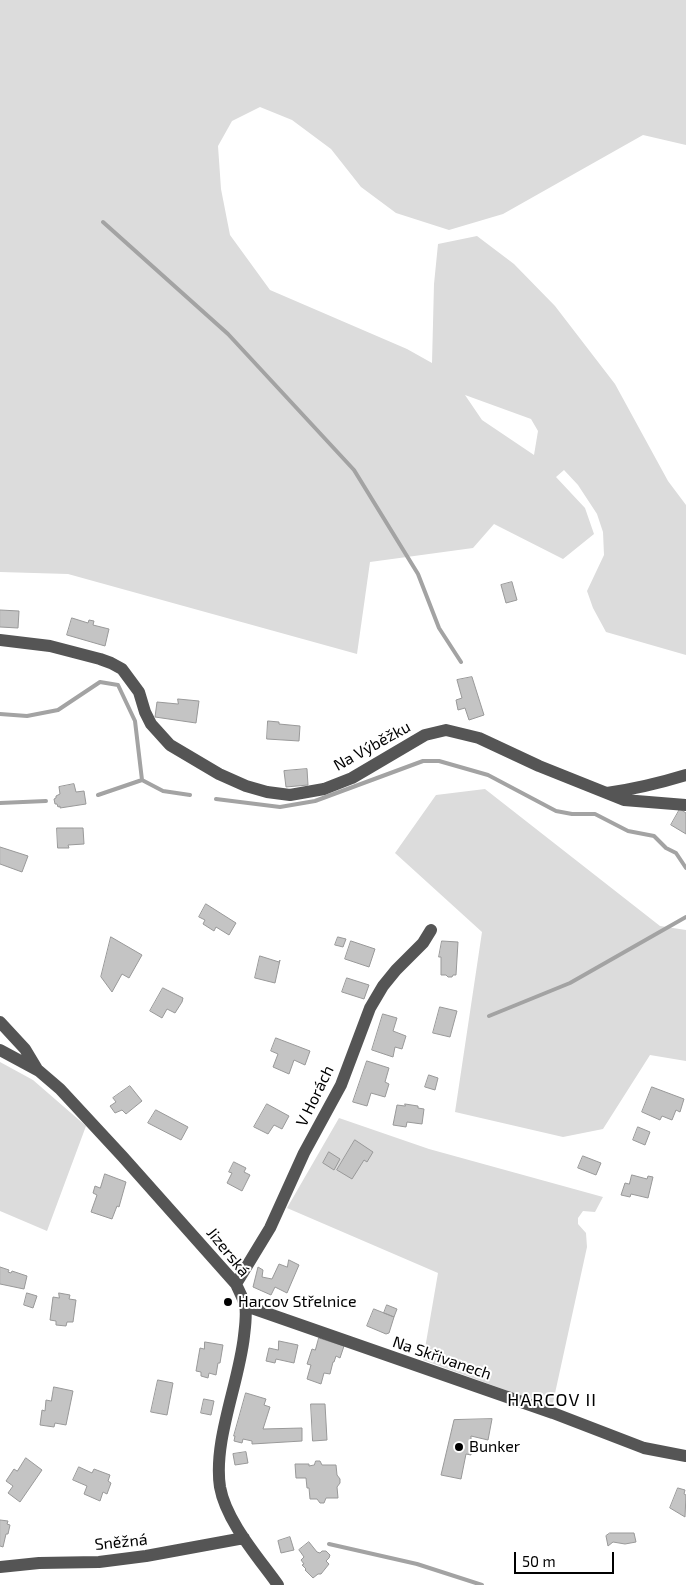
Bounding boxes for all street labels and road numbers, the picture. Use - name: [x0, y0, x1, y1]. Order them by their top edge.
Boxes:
- street label: Na Výběžku: [330, 717, 414, 775]
- street label: V Horách: [292, 1062, 338, 1130]
- street label: Jizerská: [202, 1224, 254, 1280]
- street label: Na Skřivanech: [390, 1332, 494, 1384]
- street label: Sněžná: [94, 1530, 148, 1554]

